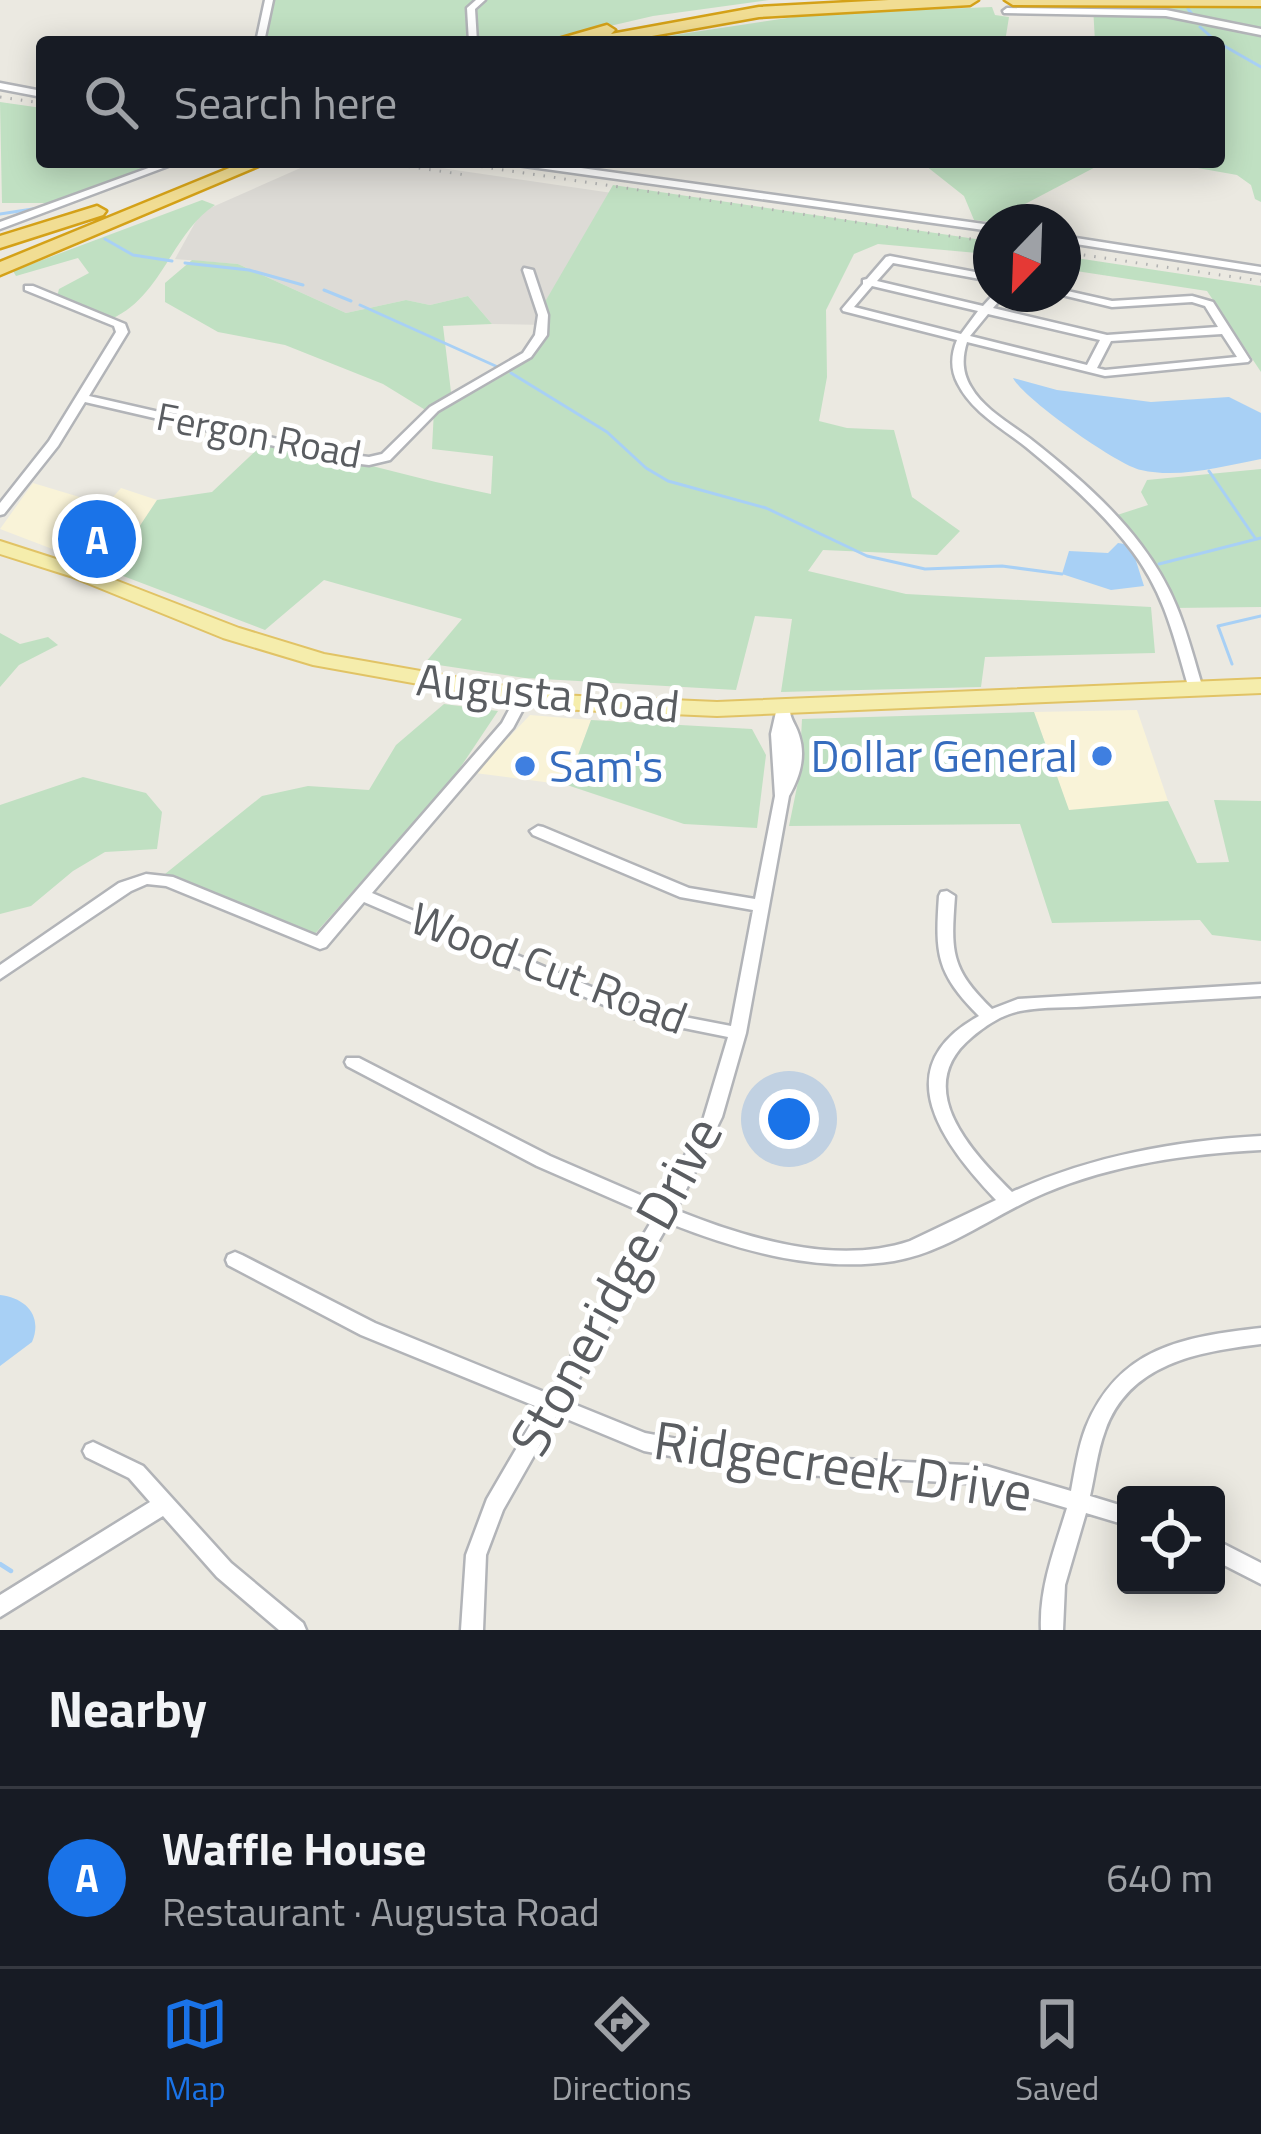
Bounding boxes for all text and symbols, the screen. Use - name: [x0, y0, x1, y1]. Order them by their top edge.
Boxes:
- search box: [36, 36, 1225, 168]
- text: Search here: [174, 68, 397, 136]
- icon: search: [78, 69, 144, 135]
- north arrow: [973, 204, 1081, 312]
- street label: Fergon Road: [152, 386, 366, 483]
- pin: A: [58, 494, 136, 584]
- street label: Augusta Road: [413, 644, 683, 740]
- place label: Dollar General: [811, 721, 1078, 789]
- place label: Sam's: [549, 731, 663, 799]
- marker: Dollar General: [1089, 743, 1115, 769]
- marker: Sam's: [512, 753, 538, 779]
- street label: Wood Cut Road: [401, 883, 697, 1051]
- your location: [759, 1089, 819, 1149]
- street label: Stoneridge Drive: [488, 1101, 742, 1470]
- street label: Ridgecreek Drive: [649, 1398, 1037, 1532]
- map controls: [1117, 1486, 1225, 1594]
- button: locate: [1117, 1486, 1225, 1594]
- text: Nearby: [48, 1669, 207, 1747]
- text: Waffle House: [162, 1814, 427, 1882]
- text: A: [75, 1848, 99, 1907]
- text: 640 m: [1106, 1848, 1213, 1907]
- text: Restaurant · Augusta Road: [162, 1882, 600, 1941]
- tab: Map: [162, 1991, 228, 2113]
- tab: Directions: [552, 1991, 691, 2113]
- tab: Saved: [1015, 1991, 1099, 2113]

